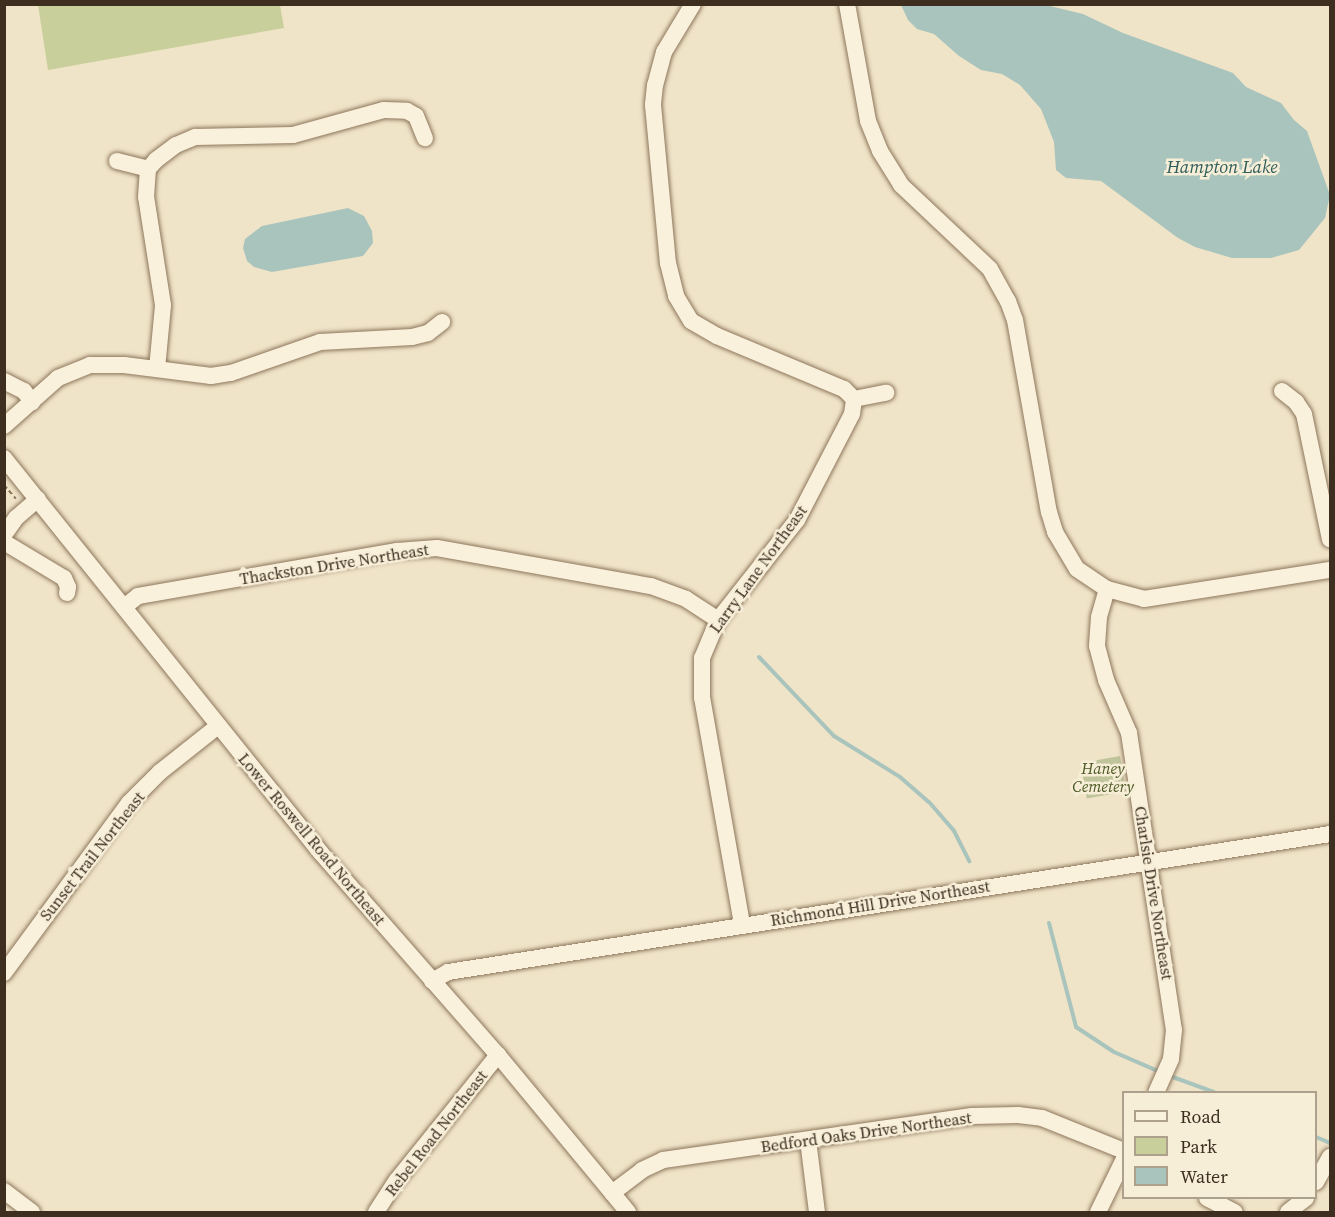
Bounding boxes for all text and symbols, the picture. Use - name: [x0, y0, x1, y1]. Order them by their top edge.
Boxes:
- water label: Hampton Lake: [1166, 156, 1278, 178]
- street label: Larry Lane Northeast: [705, 501, 811, 637]
- street label: Thackston Drive Northeast: [238, 540, 430, 588]
- street label: Lower Roswell Road Northeast: [234, 749, 390, 929]
- park label: Haney Cemetery: [1072, 758, 1134, 796]
- street label: Sunset Trail Northeast: [36, 788, 148, 924]
- street label: Charlsie Drive Northeast: [1131, 805, 1177, 981]
- street label: Richmond Hill Drive Northeast: [769, 876, 991, 930]
- street label: Rebel Road Northeast: [381, 1066, 491, 1200]
- legend: [1122, 1091, 1317, 1199]
- text: Road: [1180, 1104, 1221, 1129]
- street label: Bedford Oaks Drive Northeast: [759, 1108, 973, 1156]
- text: Park: [1180, 1134, 1217, 1159]
- text: Water: [1180, 1164, 1228, 1189]

